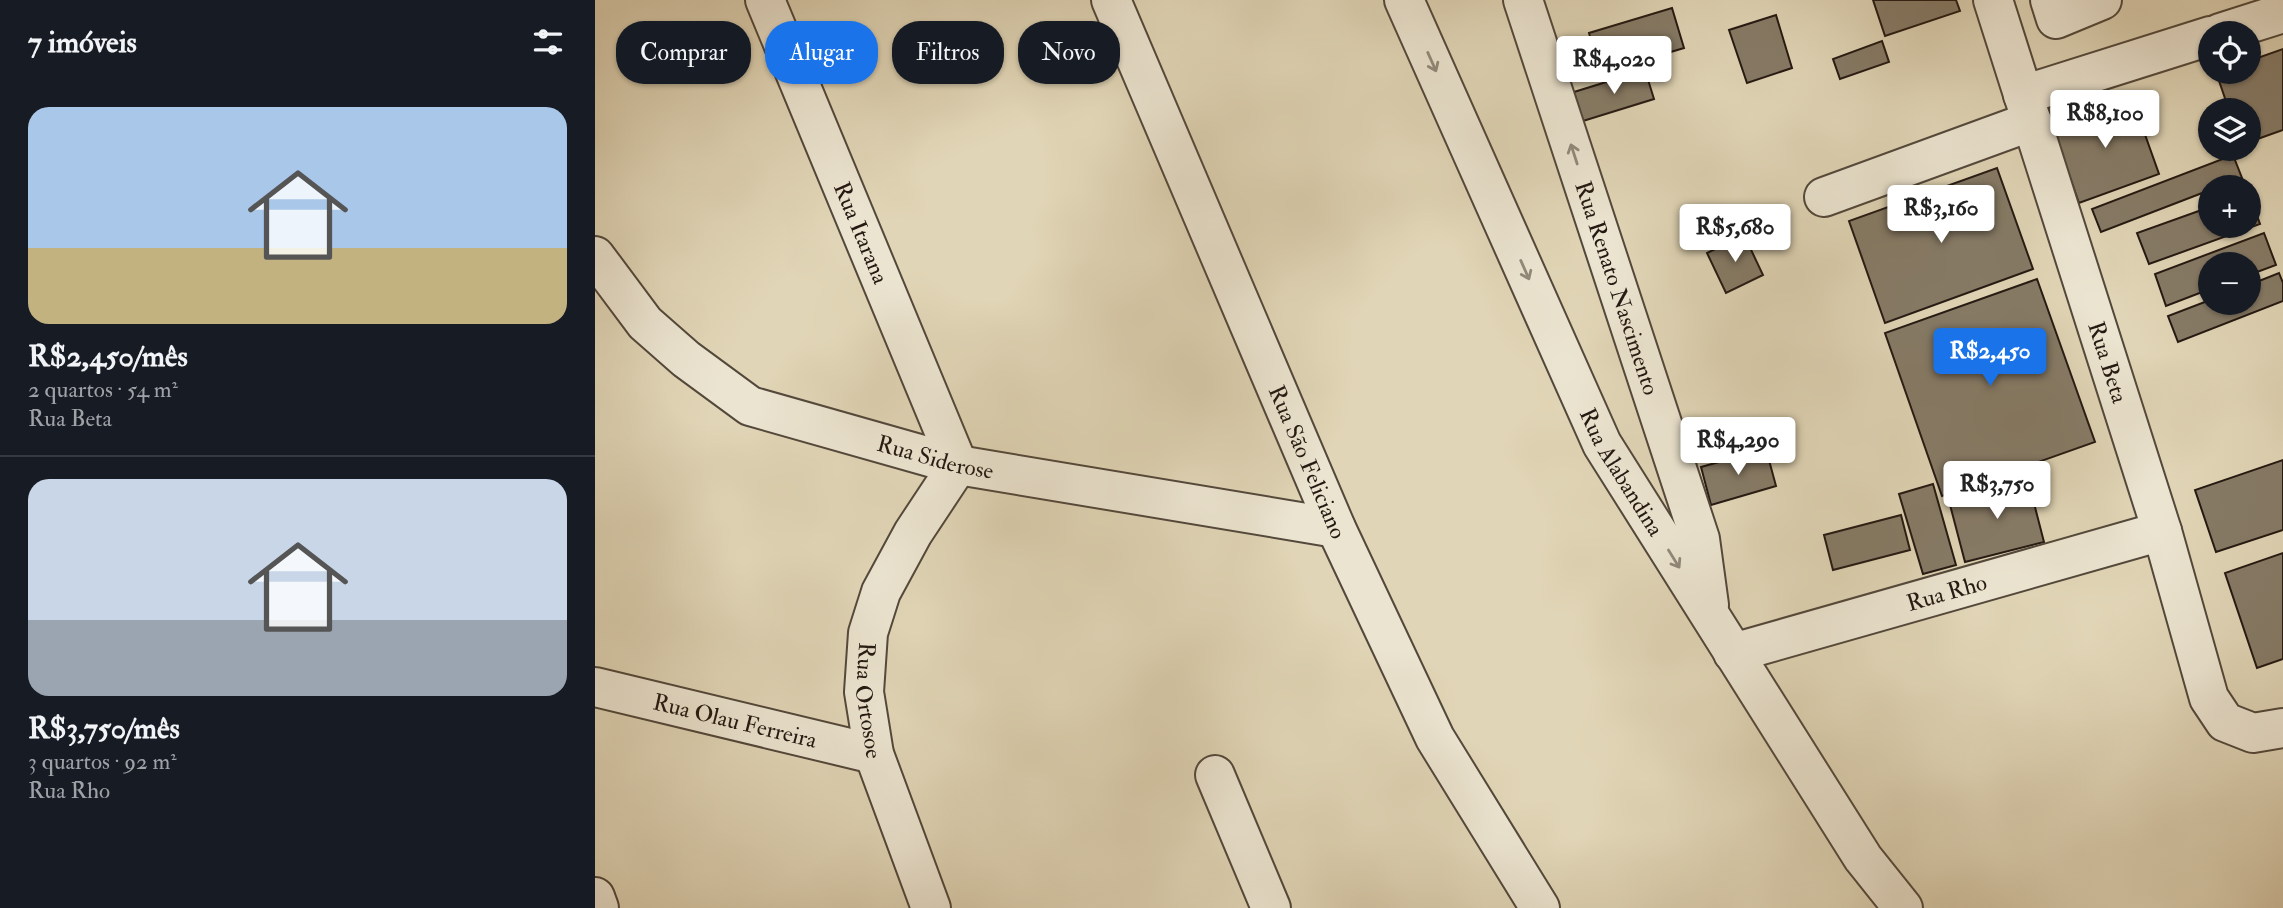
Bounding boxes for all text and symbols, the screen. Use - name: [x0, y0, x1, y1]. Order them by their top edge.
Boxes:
- chip: Comprar: [616, 21, 751, 84]
- chip: Alugar: [765, 21, 878, 84]
- chip: Filtros: [892, 21, 1004, 84]
- chip: Novo: [1018, 21, 1120, 84]
- map controls: [2198, 21, 2261, 315]
- button: locate: [2198, 21, 2261, 84]
- icon: filters: [529, 23, 567, 61]
- text: 7 imóveis: [28, 24, 137, 61]
- pin: R$4,020: [1549, 36, 1679, 96]
- text: R$4,020: [1572, 44, 1656, 73]
- one-way arrow: [1426, 51, 1439, 73]
- pin: R$8,100: [2040, 90, 2170, 150]
- text: R$8,100: [2066, 98, 2144, 127]
- button: layers: [2198, 98, 2261, 161]
- one-way arrow: [1567, 143, 1580, 165]
- icon: home: [235, 152, 361, 278]
- button: +: [2198, 175, 2261, 238]
- street label: Rua Itarana: [828, 177, 896, 289]
- street label: Rua Renato Nascimento: [1569, 177, 1666, 399]
- pin: R$3,160: [1876, 186, 2006, 245]
- text: R$3,160: [1903, 193, 1979, 222]
- pin: R$5,680: [1670, 204, 1800, 264]
- text: R$5,680: [1696, 212, 1774, 241]
- button: −: [2198, 252, 2261, 315]
- one-way arrow: [1519, 259, 1532, 280]
- street label: Rua Beta: [2082, 318, 2135, 407]
- pin: R$2,450: [1925, 328, 2055, 388]
- text: R$2,450: [1949, 336, 2031, 365]
- text: R$2,450/mês: [28, 338, 188, 375]
- text: 2 quartos · 54 m²: [28, 375, 178, 404]
- street label: Rua São Feliciano: [1262, 381, 1353, 543]
- street label: Rua Alabandina: [1573, 403, 1671, 542]
- text: Rua Beta: [28, 404, 112, 433]
- pin: R$4,290: [1673, 418, 1803, 477]
- text: R$4,290: [1696, 425, 1780, 454]
- street label: Rua Siderose: [874, 428, 996, 485]
- pin: R$3,750: [1932, 462, 2062, 521]
- text: R$3,750: [1959, 469, 2035, 498]
- icon: home: [235, 524, 361, 650]
- one-way arrow: [1667, 548, 1681, 568]
- street label: Rua Rho: [1903, 567, 1990, 617]
- street label: Rua Ortosoe: [849, 641, 889, 761]
- street label: Rua Olau Ferreira: [650, 687, 820, 754]
- text: R$3,750/mês: [28, 710, 180, 747]
- text: 3 quartos · 92 m²: [28, 747, 177, 776]
- text: Rua Rho: [28, 776, 110, 805]

